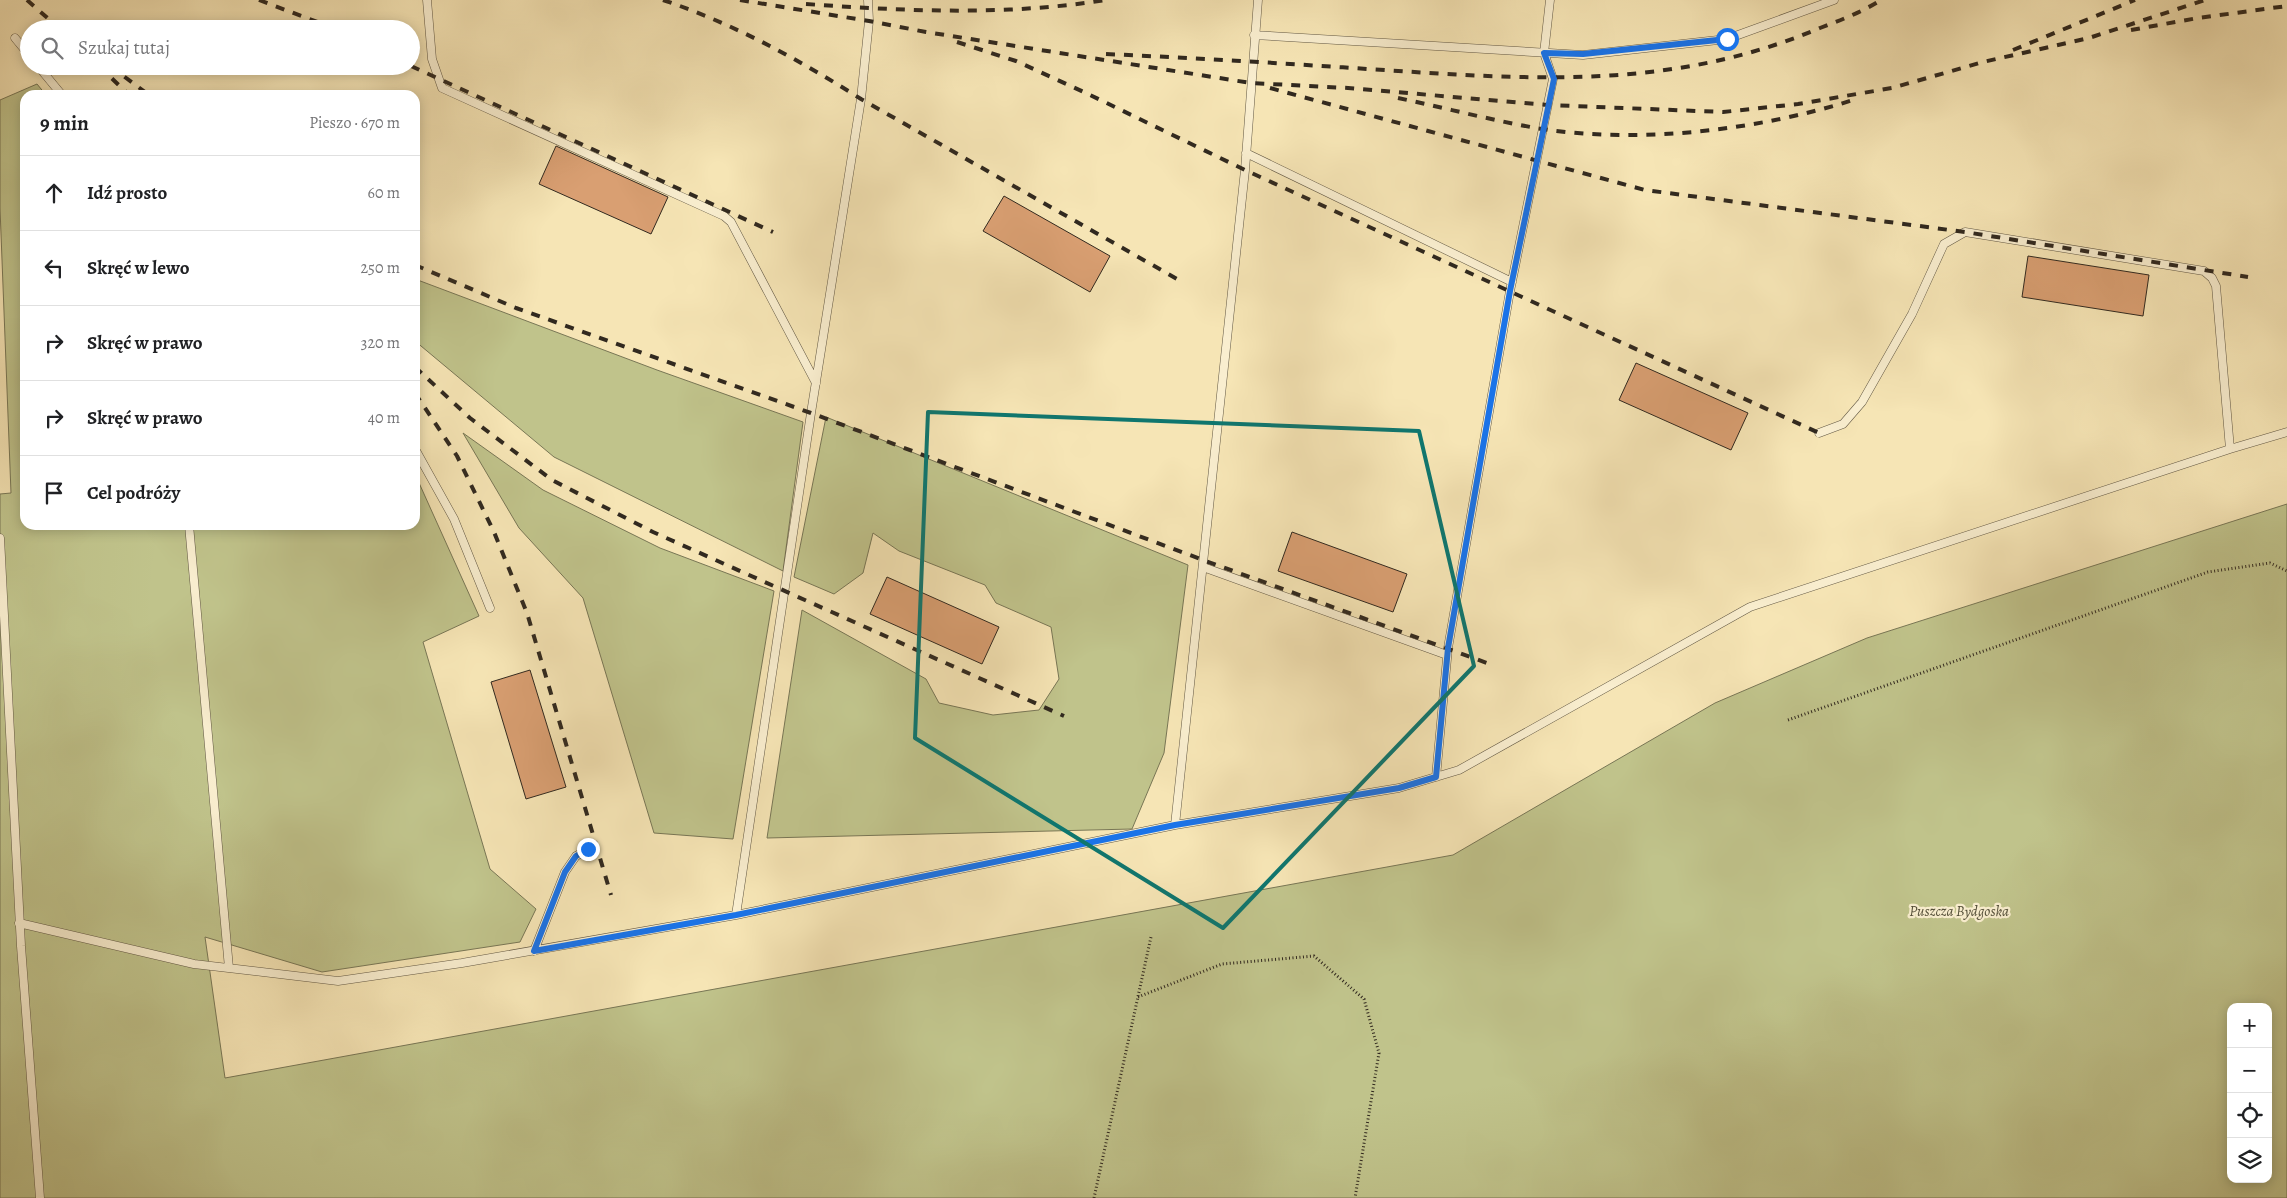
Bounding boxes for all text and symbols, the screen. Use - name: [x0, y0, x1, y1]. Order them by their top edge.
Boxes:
- search box: [20, 20, 420, 75]
- route start: [1716, 28, 1739, 51]
- icon: search: [38, 34, 66, 62]
- text: Szukaj tutaj: [78, 35, 170, 61]
- text: 9 min: [40, 109, 89, 137]
- text: Pieszo · 670 m: [309, 112, 400, 134]
- icon: ahead: [40, 179, 68, 207]
- text: Idź prosto: [87, 180, 167, 206]
- text: 60 m: [368, 182, 400, 204]
- icon: left: [40, 254, 68, 282]
- text: Skręć w lewo: [87, 255, 190, 281]
- text: 250 m: [361, 257, 400, 279]
- icon: right: [40, 329, 68, 357]
- text: Skręć w prawo: [87, 330, 202, 356]
- text: 320 m: [361, 332, 400, 354]
- icon: right: [40, 404, 68, 432]
- text: Skręć w prawo: [87, 405, 202, 431]
- text: 40 m: [368, 407, 400, 429]
- icon: arrive: [40, 479, 68, 507]
- text: Cel podróży: [87, 480, 180, 506]
- route end: [577, 838, 600, 861]
- park label: Puszcza Bydgoska: [1909, 901, 2009, 921]
- map controls: [2227, 1003, 2272, 1183]
- button: +: [2227, 1003, 2272, 1048]
- button: −: [2227, 1048, 2272, 1093]
- button: locate: [2227, 1093, 2272, 1138]
- button: layers: [2227, 1138, 2272, 1183]

